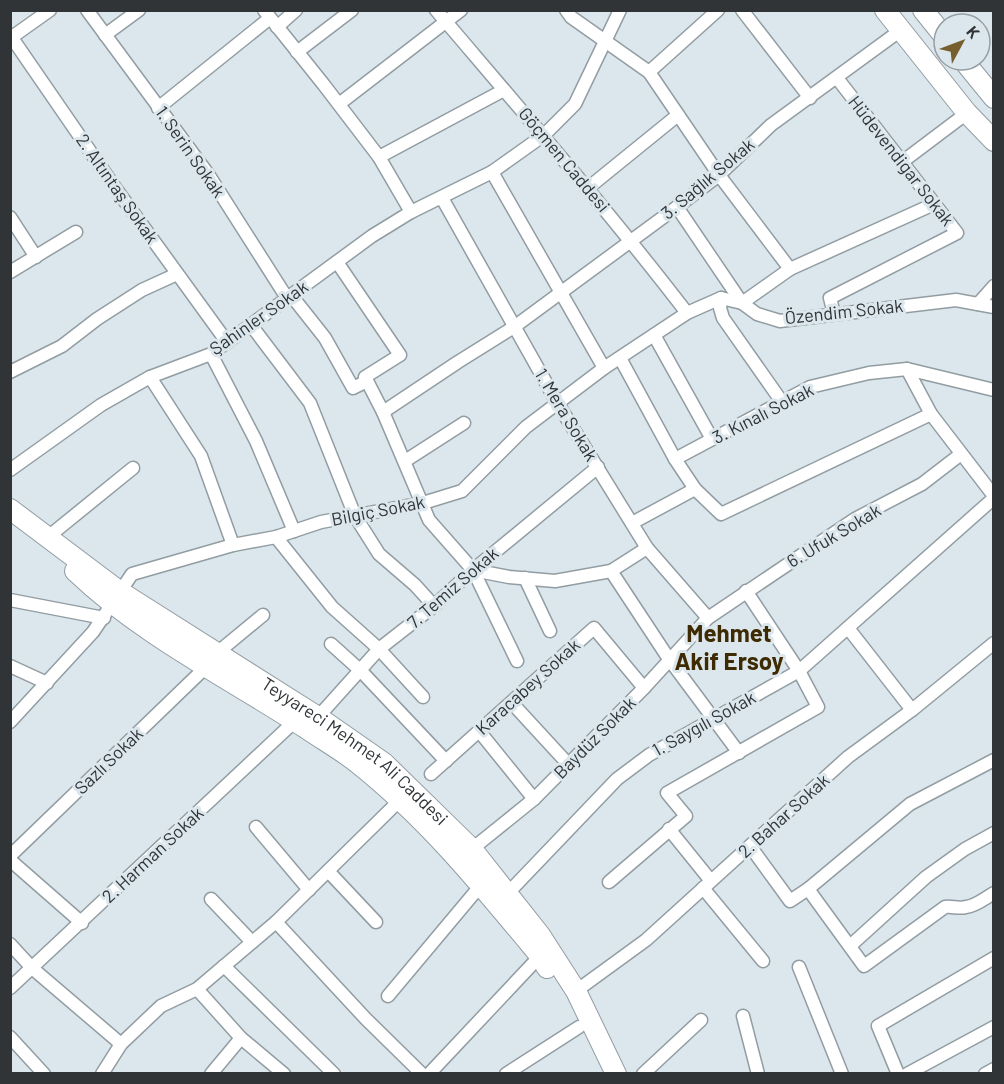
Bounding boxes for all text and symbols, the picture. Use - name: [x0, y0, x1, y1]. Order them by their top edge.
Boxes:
- north arrow: [932, 12, 992, 72]
- text: K: [963, 22, 984, 42]
- street label: Hüdevendigar Sokak: [844, 91, 959, 230]
- street label: 1. Serin Sokak: [151, 101, 230, 202]
- street label: Göçmen Caddesi: [515, 102, 615, 216]
- street label: 2. Altıntaş Sokak: [72, 129, 164, 248]
- street label: 3. Sağlık Sokak: [656, 133, 759, 224]
- street label: Şahinler Sokak: [205, 275, 312, 359]
- street label: Özendim Sokak: [784, 294, 904, 328]
- street label: 1. Mera Sokak: [531, 364, 603, 465]
- street label: 3. Kınalı Sokak: [708, 378, 817, 448]
- street label: Bilgiç Sokak: [329, 490, 426, 530]
- street label: 6. Ufuk Sokak: [783, 499, 884, 572]
- street label: 7. Temiz Sokak: [402, 542, 502, 633]
- district label: Mehmet Akif Ersoy: [675, 618, 783, 675]
- street label: Karacabey Sokak: [471, 634, 584, 739]
- street label: Teyyareci Mehmet Ali Caddesi: [258, 672, 453, 829]
- street label: 1. Saygılı Sokak: [648, 686, 759, 761]
- street label: Baydüz Sokak: [549, 692, 640, 783]
- street label: Sazlı Sokak: [70, 722, 147, 798]
- street label: 2. Bahar Sokak: [733, 769, 833, 862]
- street label: 2. Harman Sokak: [97, 802, 208, 907]

